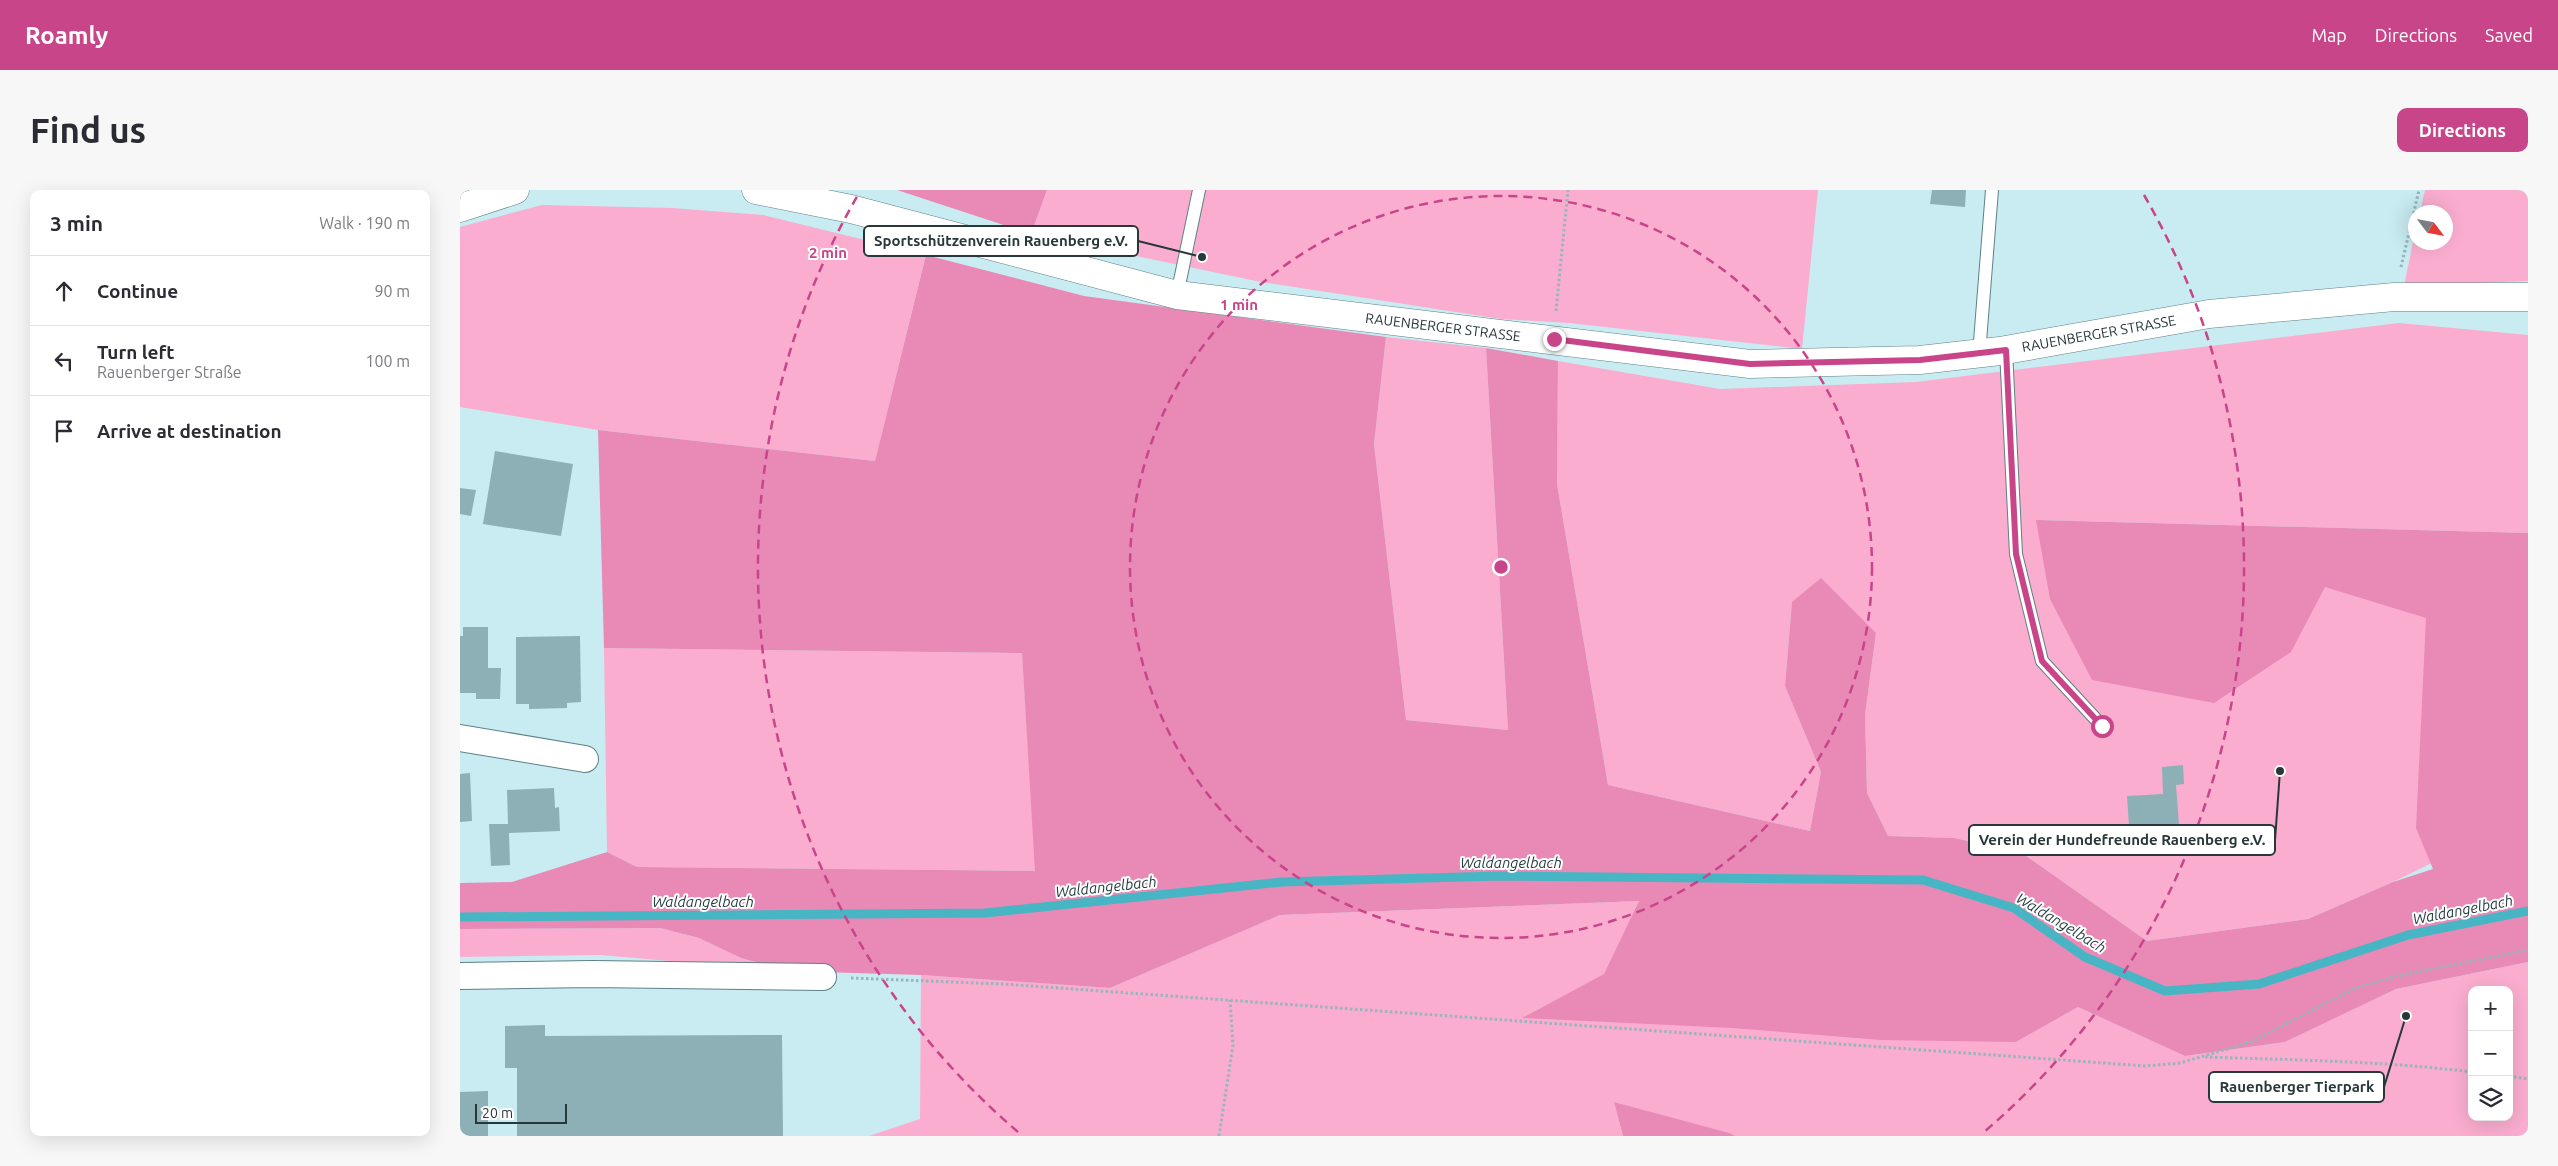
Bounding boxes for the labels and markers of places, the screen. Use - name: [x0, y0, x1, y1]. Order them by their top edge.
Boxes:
- callout: Sportschützenverein Rauenberg e.V.: [864, 226, 1138, 256]
- centre of rings: [1492, 558, 1510, 576]
- callout: Verein der Hundefreunde Rauenberg e.V.: [1969, 825, 2275, 855]
- callout: Rauenberger Tierpark: [2209, 1072, 2384, 1102]

